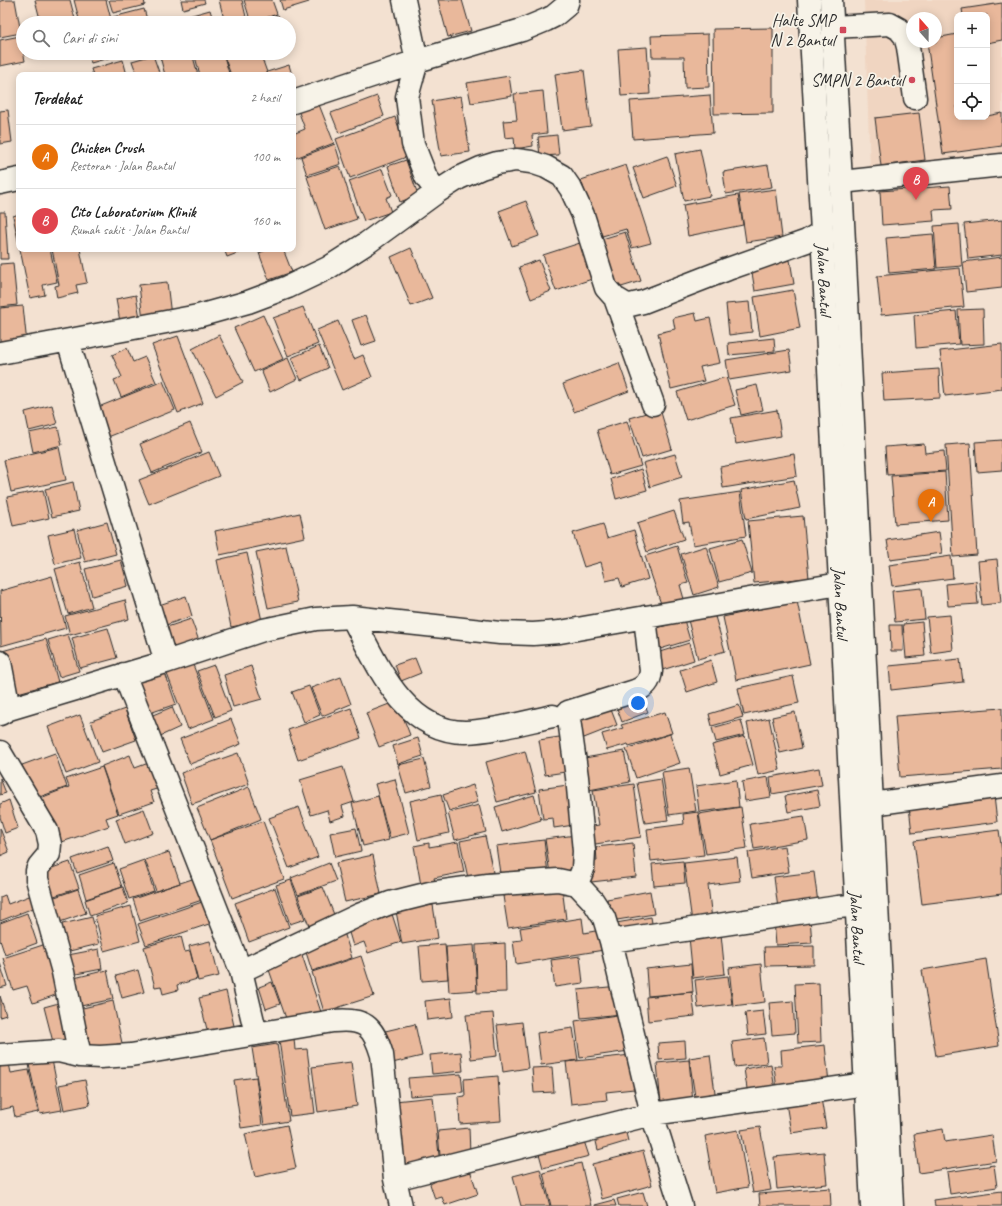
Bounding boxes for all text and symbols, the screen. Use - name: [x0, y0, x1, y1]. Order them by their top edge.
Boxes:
- place label: Halte SMP N 2 Bantul: [770, 10, 838, 51]
- north arrow: [906, 12, 942, 48]
- map controls: [954, 12, 990, 120]
- button: +: [954, 12, 990, 48]
- search box: [16, 16, 296, 60]
- marker: Halte SMP N 2 Bantul: [838, 25, 848, 35]
- icon: search: [30, 27, 52, 49]
- text: Cari di sini: [62, 29, 117, 48]
- button: −: [954, 48, 990, 84]
- place label: SMPN 2 Bantul: [811, 70, 907, 91]
- marker: SMPN 2 Bantul: [907, 75, 917, 85]
- button: locate: [954, 84, 990, 120]
- text: Terdekat: [32, 88, 82, 109]
- text: 2 hasil: [250, 90, 280, 106]
- text: Chicken Crush: [70, 139, 144, 158]
- text: A: [42, 149, 48, 165]
- text: 100 m: [252, 149, 280, 165]
- text: Restoran · Jalan Bantul: [70, 158, 174, 174]
- pin: B: [903, 167, 929, 200]
- text: Cito Laboratorium Klinik: [70, 203, 196, 222]
- text: B: [42, 213, 48, 229]
- text: 160 m: [252, 213, 280, 229]
- text: Rumah sakit · Jalan Bantul: [70, 222, 188, 238]
- street label: Jalan Bantul: [812, 242, 836, 319]
- pin: A: [918, 489, 944, 522]
- street label: Jalan Bantul: [828, 566, 853, 643]
- your location: [628, 693, 648, 713]
- street label: Jalan Bantul: [845, 889, 870, 966]

